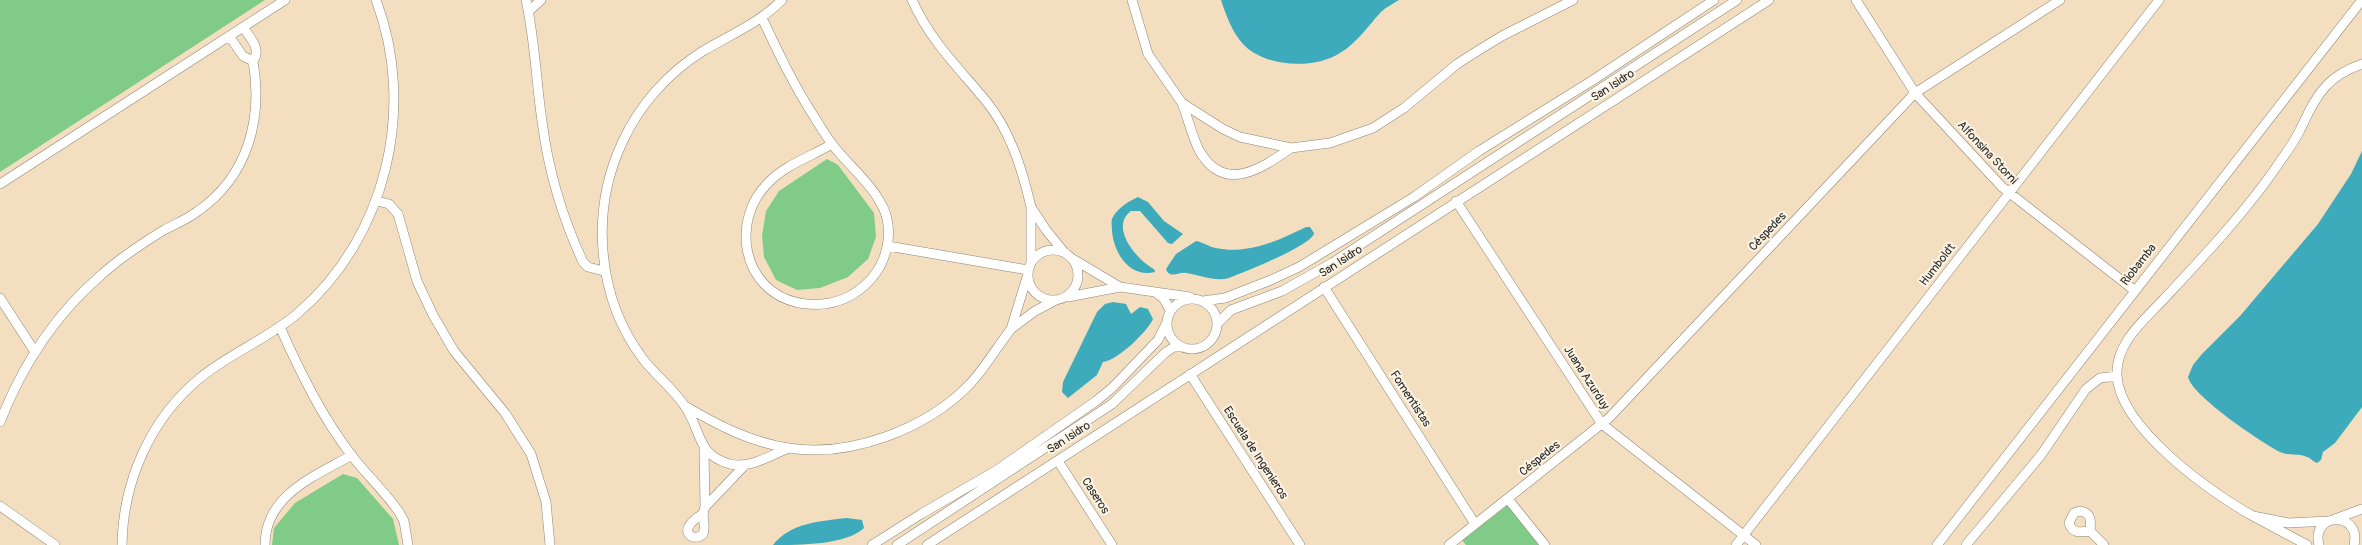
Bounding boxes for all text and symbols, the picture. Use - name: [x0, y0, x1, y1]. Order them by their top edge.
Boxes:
- street label: San Isidro: [1589, 67, 1637, 105]
- street label: Alfonsina Storni: [1954, 118, 2020, 188]
- street label: Céspedes: [1746, 210, 1790, 254]
- street label: Humboldt: [1917, 241, 1959, 289]
- street label: Riobamba: [2118, 241, 2160, 289]
- street label: San Isidro: [1317, 243, 1365, 281]
- street label: Juana Azurduy: [1560, 343, 1612, 413]
- street label: Fomentistas: [1387, 368, 1433, 430]
- street label: Escuela de Ingenieros: [1220, 404, 1290, 502]
- street label: San Isidro: [1045, 419, 1093, 457]
- street label: Céspedes: [1517, 438, 1563, 480]
- street label: Caseros: [1078, 475, 1112, 517]

